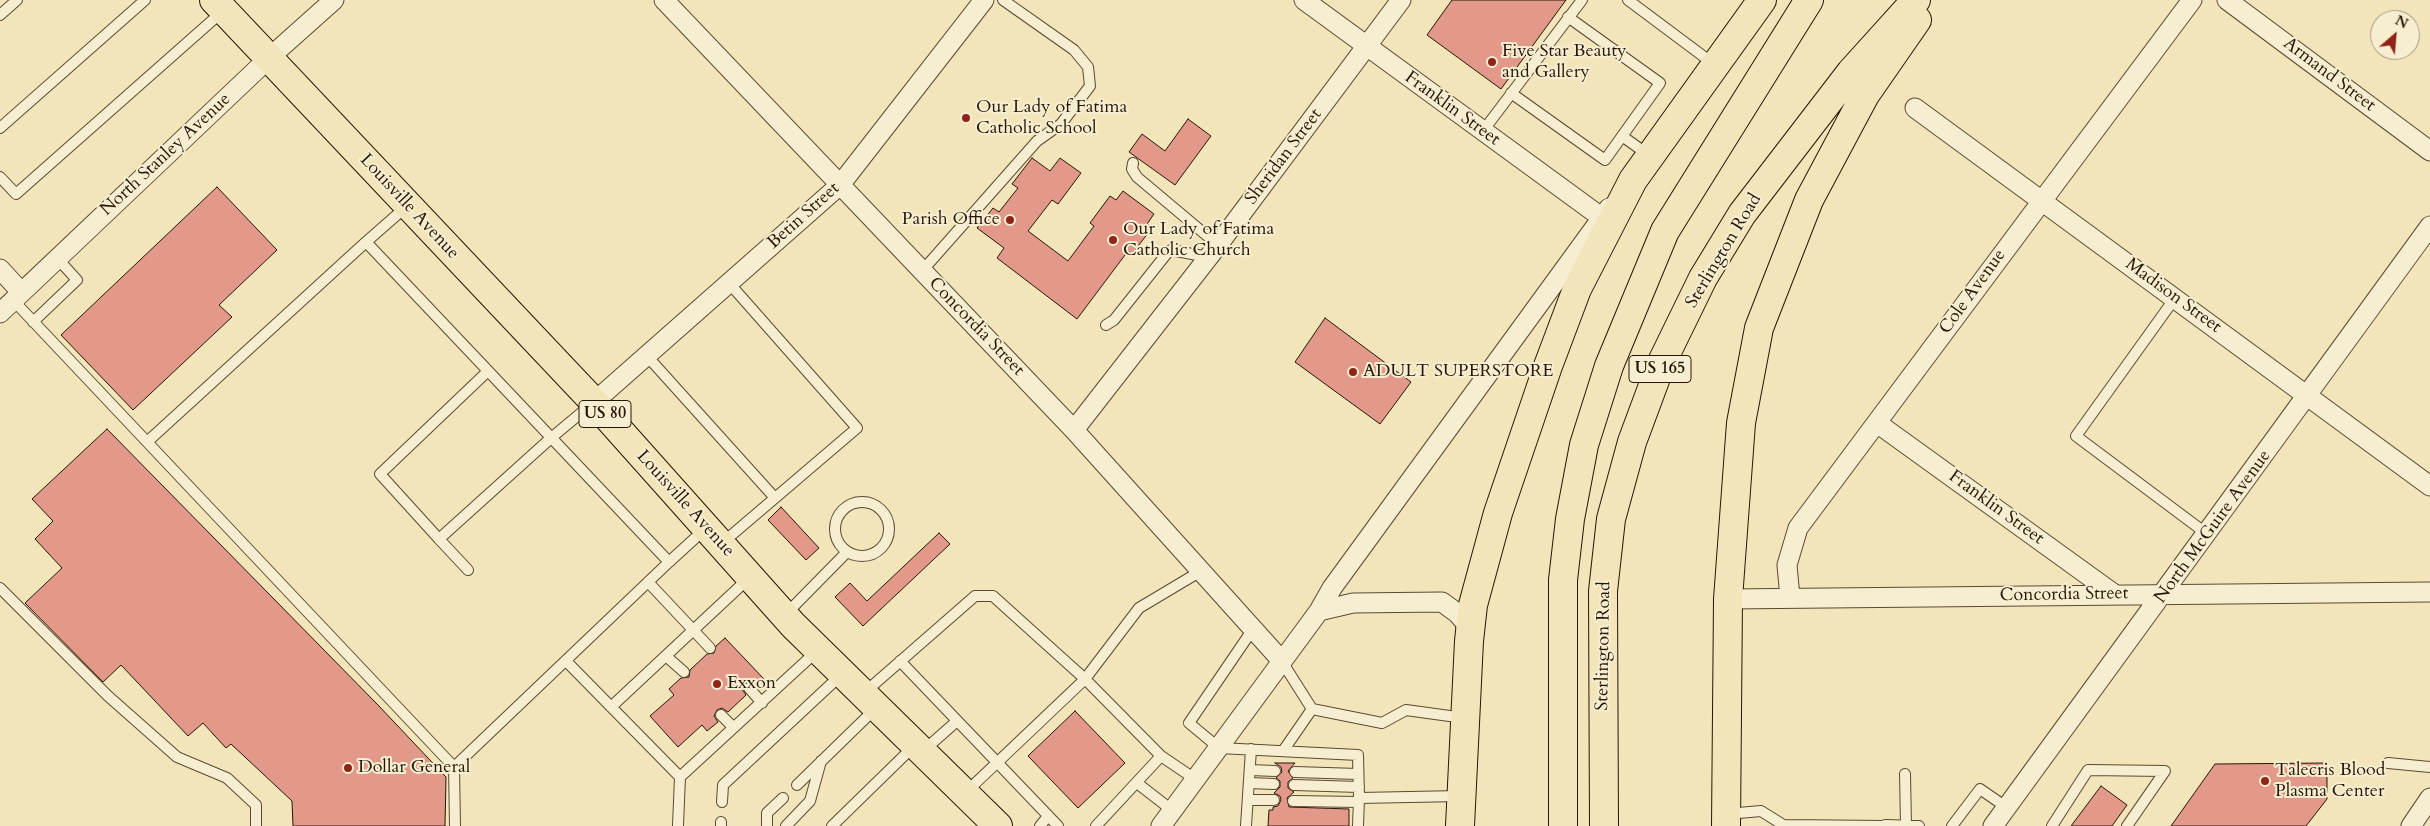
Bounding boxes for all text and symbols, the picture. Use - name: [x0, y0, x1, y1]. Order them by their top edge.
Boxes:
- north arrow: [2370, 10, 2420, 60]
- text: N: [2392, 11, 2411, 33]
- street label: Armand Street: [2278, 33, 2380, 117]
- place label: Five Star Beauty and Gallery: [1502, 41, 1627, 84]
- marker: Five Star Beauty and Gallery: [1486, 56, 1498, 68]
- street label: Franklin Street: [1400, 67, 1504, 151]
- street label: North Stanley Avenue: [96, 89, 236, 221]
- place label: Our Lady of Fatima Catholic School: [976, 97, 1127, 140]
- street label: Sheridan Street: [1241, 105, 1327, 209]
- marker: Our Lady of Fatima Catholic School: [960, 112, 972, 124]
- street label: Louisville Avenue: [355, 150, 463, 264]
- street label: Betin Street: [764, 178, 844, 254]
- street label: Sterlington Road: [1681, 190, 1767, 312]
- place label: Parish Office: [902, 209, 1000, 231]
- marker: Parish Office: [1004, 214, 1016, 226]
- place label: Our Lady of Fatima Catholic Church: [1123, 219, 1274, 262]
- marker: Our Lady of Fatima Catholic Church: [1107, 234, 1119, 246]
- street label: Cole Avenue: [1935, 245, 2011, 339]
- street label: Madison Street: [2121, 254, 2225, 338]
- street label: Concordia Street: [923, 273, 1029, 381]
- road number: US 165: [1629, 356, 1691, 382]
- place label: ADULT SUPERSTORE: [1363, 361, 1553, 383]
- marker: ADULT SUPERSTORE: [1347, 366, 1359, 378]
- road number: US 80: [579, 400, 631, 428]
- street label: Louisville Avenue: [631, 446, 739, 562]
- street label: North McGuire Avenue: [2150, 446, 2276, 608]
- street label: Franklin Street: [1944, 466, 2048, 550]
- street label: Sterlington Road: [1592, 581, 1616, 711]
- street label: Concordia Street: [1999, 583, 2129, 607]
- place label: Exxon: [727, 673, 776, 695]
- marker: Exxon: [711, 678, 723, 690]
- place label: Dollar General: [358, 757, 470, 779]
- place label: Talecris Blood Plasma Center: [2275, 760, 2385, 802]
- marker: Dollar General: [342, 762, 354, 774]
- marker: Talecris Blood Plasma Center: [2259, 775, 2271, 787]

